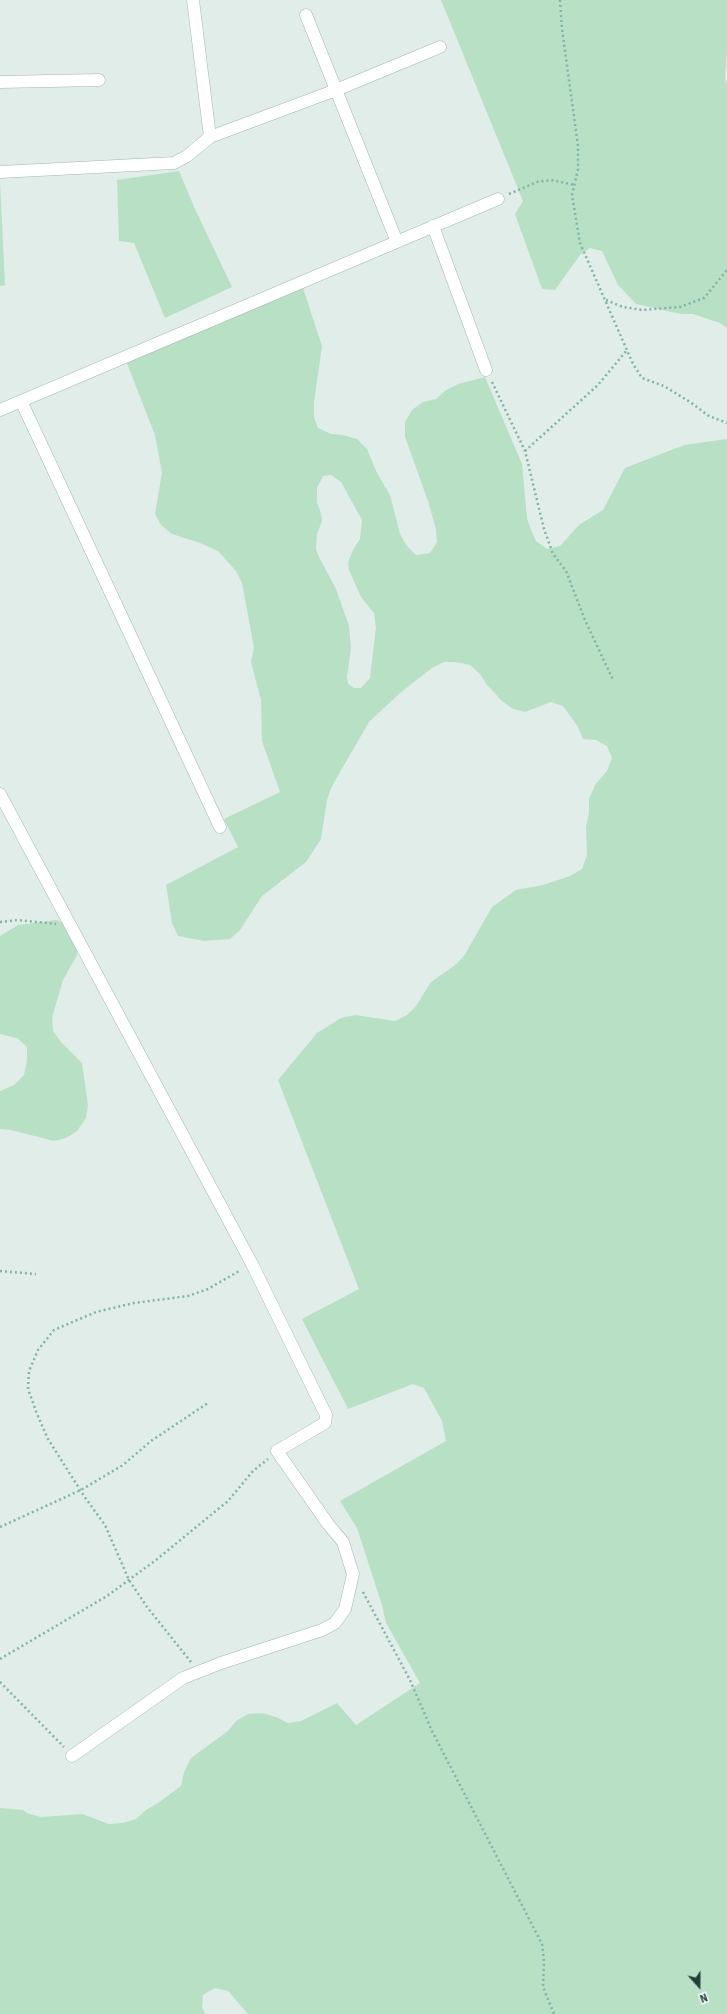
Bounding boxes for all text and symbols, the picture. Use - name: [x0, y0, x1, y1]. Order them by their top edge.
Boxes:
- north arrow: [679, 1966, 719, 2006]
- text: N: [697, 1989, 710, 2006]

